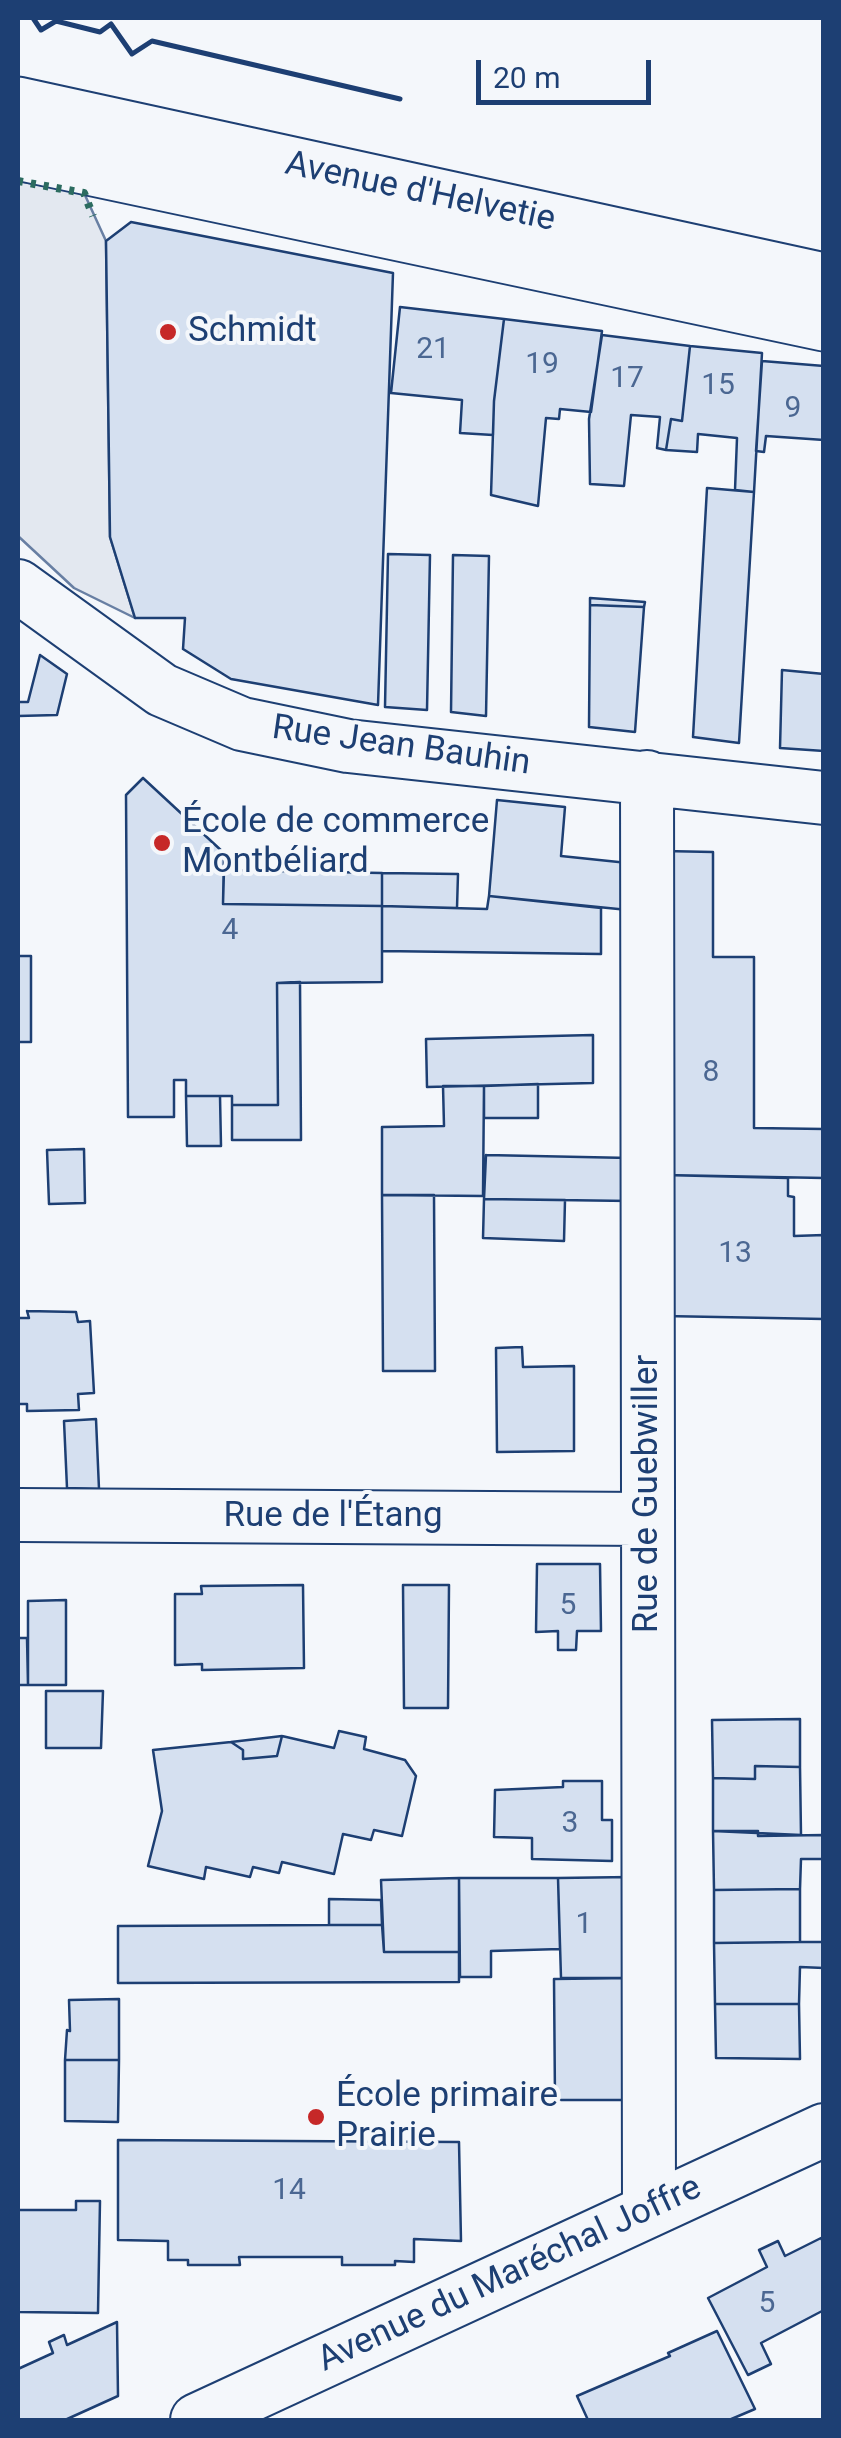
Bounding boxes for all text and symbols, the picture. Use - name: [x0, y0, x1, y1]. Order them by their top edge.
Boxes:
- scale bar: [481, 40, 656, 102]
- text: 20 m: [493, 60, 560, 95]
- street label: Avenue d'Helvetie: [281, 144, 559, 242]
- place label: Schmidt: [188, 311, 317, 353]
- marker: Schmidt: [157, 321, 179, 343]
- house number: 21: [416, 332, 450, 368]
- house number: 19: [525, 347, 559, 383]
- house number: 17: [610, 361, 644, 397]
- house number: 15: [701, 368, 735, 404]
- house number: 9: [785, 391, 801, 427]
- street label: Rue Jean Bauhin: [269, 708, 533, 786]
- place label: École de commerce Montbéliard: [182, 802, 489, 884]
- marker: École de commerce Montbéliard: [151, 832, 173, 854]
- house number: 4: [222, 913, 238, 949]
- house number: 8: [703, 1055, 719, 1091]
- house number: 13: [718, 1236, 752, 1272]
- street label: Rue de Guebwiller: [627, 1355, 669, 1633]
- street label: Rue de l'Étang: [223, 1496, 443, 1538]
- house number: 5: [560, 1588, 576, 1624]
- house number: 3: [562, 1806, 578, 1842]
- house number: 1: [576, 1907, 592, 1943]
- place label: École primaire Prairie: [336, 2076, 558, 2158]
- marker: École primaire Prairie: [305, 2106, 327, 2128]
- street label: Avenue du Maréchal Joffre: [312, 2168, 708, 2382]
- house number: 14: [272, 2173, 306, 2209]
- house number: 5: [759, 2286, 775, 2322]

